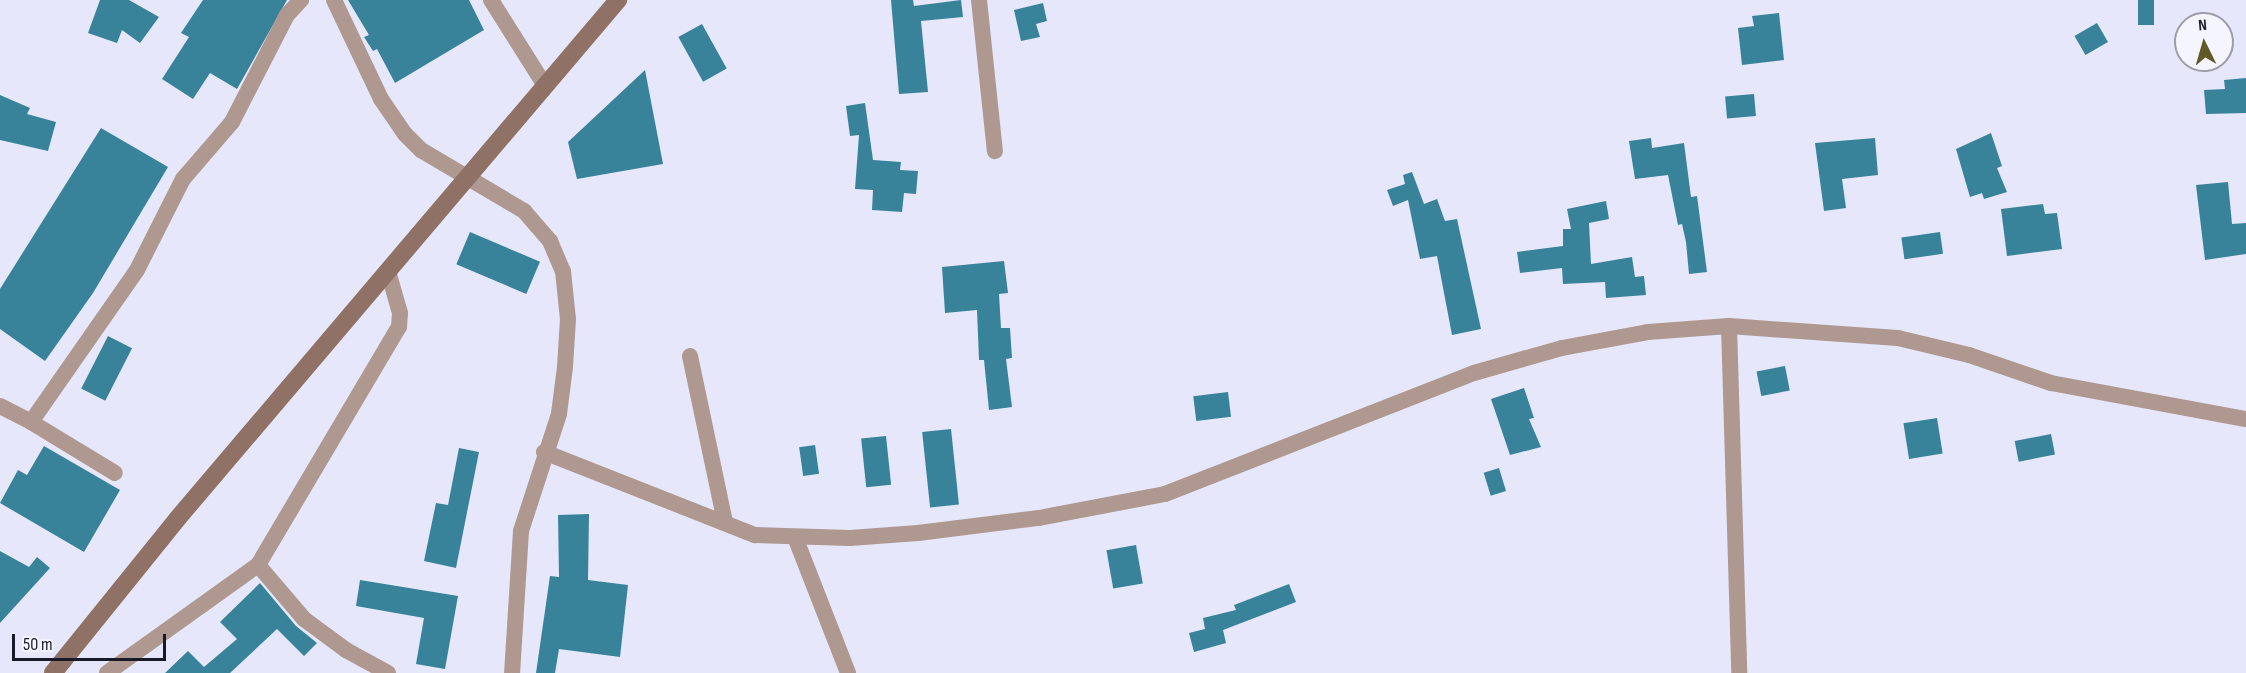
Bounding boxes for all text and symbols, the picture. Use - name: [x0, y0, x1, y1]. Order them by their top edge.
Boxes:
- north arrow: [2174, 12, 2234, 72]
- text: N: [2197, 16, 2208, 35]
- scale bar: [15, 622, 170, 660]
- text: 50 m: [23, 634, 53, 655]

